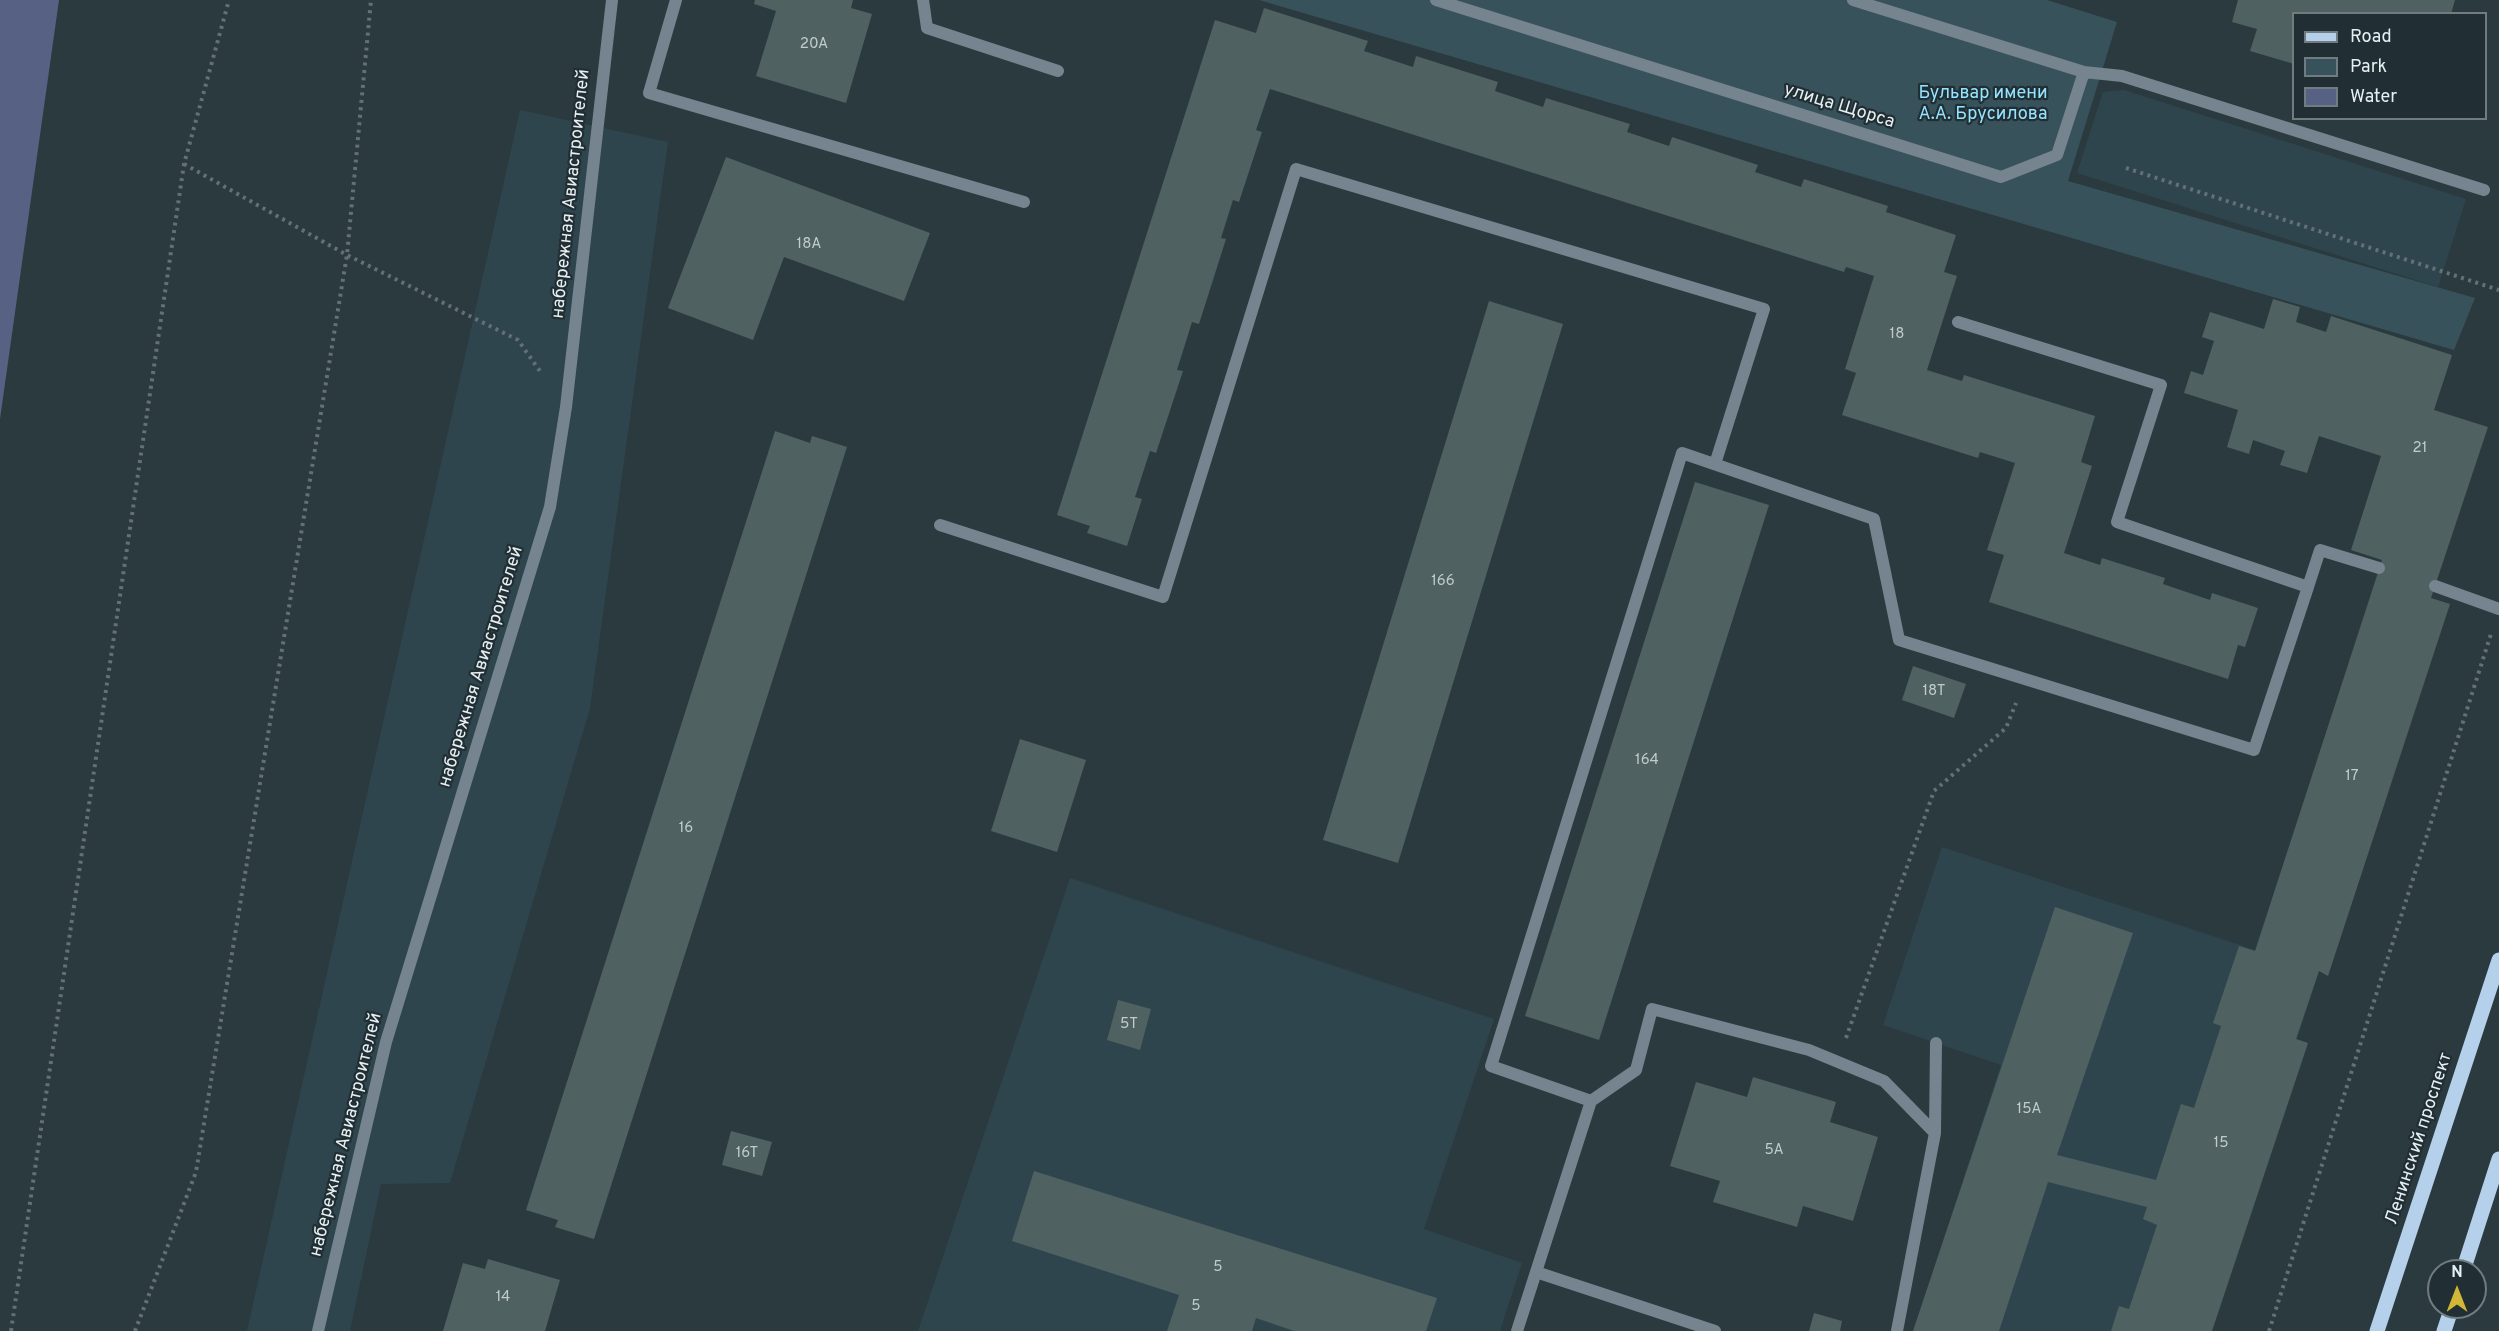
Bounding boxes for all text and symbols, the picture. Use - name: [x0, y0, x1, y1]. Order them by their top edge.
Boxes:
- legend: [2292, 12, 2487, 120]
- text: Road: [2350, 26, 2392, 49]
- house number: 20А: [800, 36, 828, 54]
- text: Park: [2350, 56, 2387, 79]
- street label: набережная Авиастроителей: [548, 68, 596, 320]
- street label: улица Щорса: [1781, 80, 1897, 134]
- park label: Бульвар имени А.А. Брусилова: [1918, 83, 2048, 125]
- text: Water: [2350, 86, 2397, 109]
- house number: 18А: [797, 236, 821, 254]
- house number: 18: [1890, 326, 1904, 344]
- house number: 21: [2413, 440, 2427, 458]
- street label: набережная Авиастроителей: [435, 544, 529, 790]
- house number: 166: [1431, 573, 1455, 591]
- house number: 18Т: [1922, 683, 1946, 701]
- house number: 164: [1635, 752, 1659, 770]
- house number: 17: [2345, 768, 2359, 786]
- house number: 16: [679, 820, 693, 838]
- street label: набережная Авиастроителей: [306, 1011, 388, 1259]
- house number: 5Т: [1120, 1016, 1138, 1034]
- street label: Ленинский проспект: [2382, 1050, 2458, 1228]
- house number: 15А: [2017, 1101, 2041, 1119]
- house number: 15: [2214, 1135, 2228, 1153]
- house number: 5А: [1764, 1142, 1784, 1160]
- house number: 16Т: [736, 1145, 758, 1163]
- house number: 5: [1213, 1259, 1223, 1277]
- north arrow: [2427, 1259, 2487, 1319]
- text: N: [2451, 1263, 2463, 1283]
- house number: 14: [496, 1289, 510, 1307]
- house number: 5: [1191, 1298, 1201, 1316]

